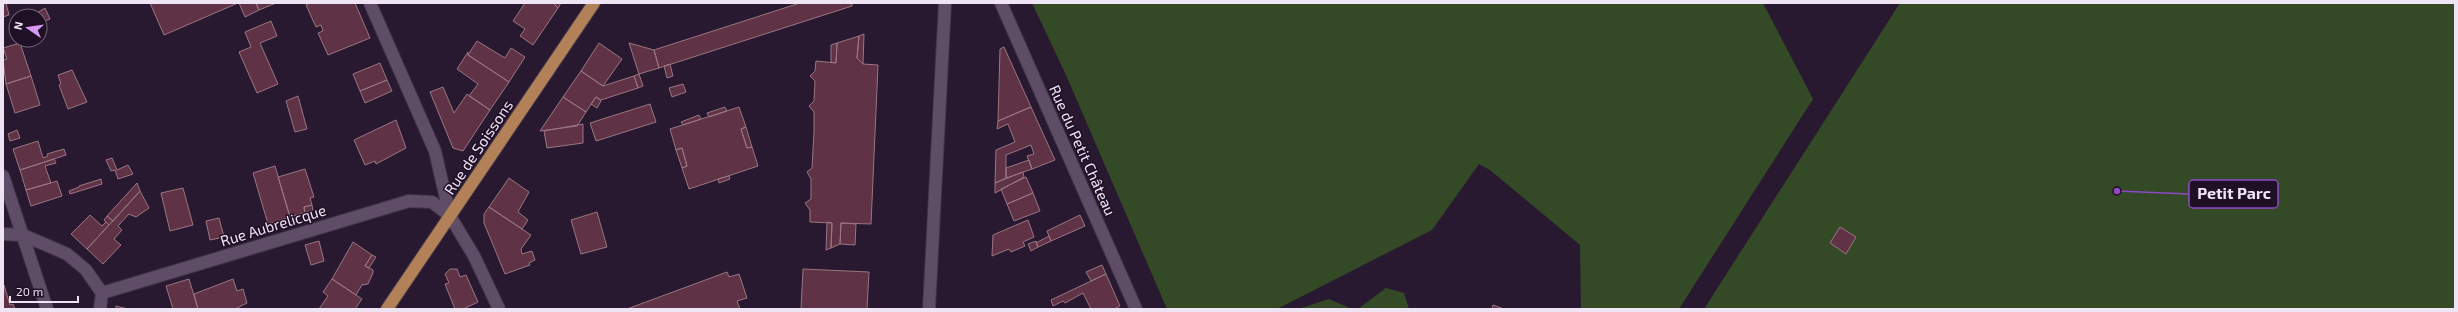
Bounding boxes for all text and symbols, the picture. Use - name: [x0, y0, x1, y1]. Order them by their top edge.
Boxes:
- north arrow: [8, 8, 48, 48]
- text: N: [11, 20, 25, 31]
- street label: Rue du Petit Château: [1046, 82, 1120, 218]
- street label: Rue de Soissons: [440, 96, 516, 198]
- callout: Petit Parc: [2189, 180, 2278, 208]
- text: Petit Parc: [2197, 183, 2271, 202]
- street label: Rue Aubrelicque: [218, 200, 328, 250]
- scale bar: [10, 278, 78, 304]
- text: 20 m: [16, 284, 43, 298]

